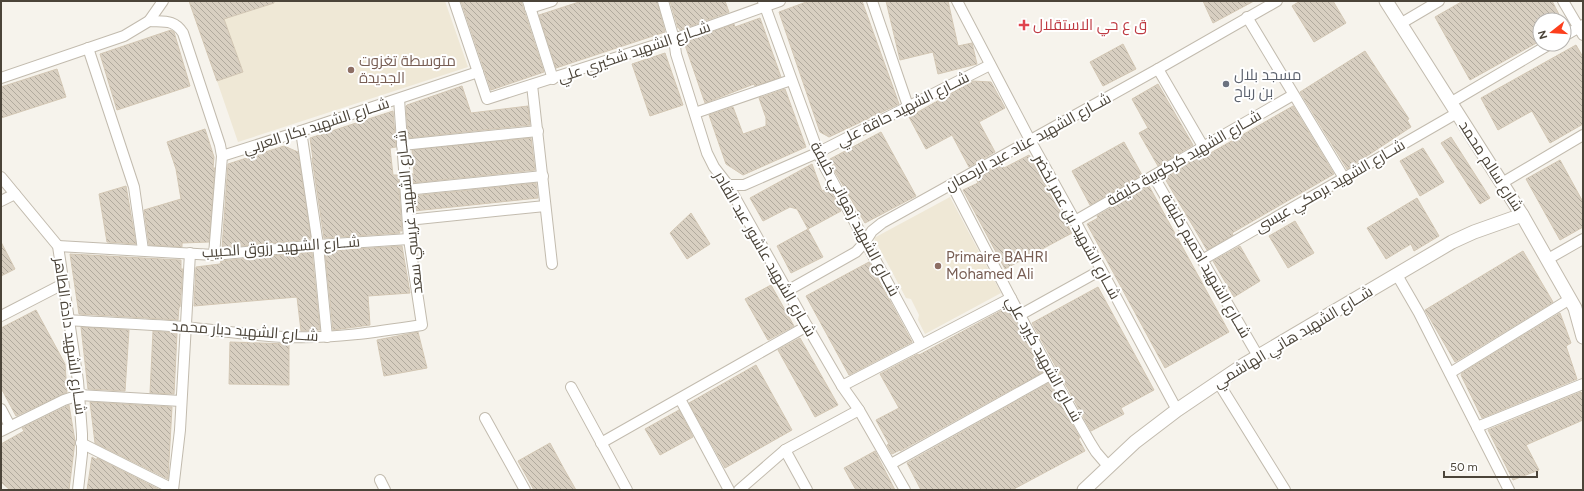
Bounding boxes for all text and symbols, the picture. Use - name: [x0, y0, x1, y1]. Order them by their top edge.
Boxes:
- north arrow: [1532, 12, 1572, 52]
- place label: ق ع حي الاستقلال: [1033, 16, 1147, 37]
- street label: شــارع الشهيد شكيري علي: [555, 17, 714, 89]
- marker: ق ع حي الاستقلال: [1018, 19, 1030, 31]
- text: N: [1535, 29, 1550, 41]
- place label: متوسطة تغزوت الجديدة: [359, 52, 456, 87]
- marker: متوسطة تغزوت الجديدة: [346, 65, 356, 75]
- place label: مسجد بلال بن رباح: [1234, 66, 1301, 103]
- street label: شــارع الشهيد حاقة علي: [834, 68, 974, 153]
- marker: مسجد بلال بن رباح: [1221, 79, 1231, 89]
- street label: شــارع الشهيد عناد عبد الرحمان: [942, 89, 1115, 197]
- street label: شــارع الشهيد بكار العربي: [241, 94, 392, 161]
- street label: شــارع الشهيد كركوبية خليفة: [1103, 106, 1266, 211]
- street label: شارع سالم محمد: [1453, 117, 1527, 216]
- street label: شــارع الشهيد غريسي سعد: [391, 129, 430, 295]
- street label: شــارع الشهيد برمكي عيسى: [1252, 136, 1410, 239]
- street label: شــارع الشهيد زهواني خليفة: [804, 139, 903, 301]
- street label: شــارع الشهيد بن عمر لخضر: [1027, 151, 1124, 303]
- street label: شــارع الشهيد عاشور عبد القادر: [708, 167, 820, 341]
- street label: شــارع الشهيد احميم خليفة: [1156, 191, 1255, 342]
- street label: شــارع الشهيد رزوق الحبيب: [201, 232, 361, 263]
- place label: Primaire BAHRI Mohamed Ali: [946, 248, 1048, 283]
- street label: شــارع الشهيد دادة الطاهر: [48, 255, 90, 416]
- marker: Primaire BAHRI Mohamed Ali: [933, 261, 943, 271]
- street label: شــارع الشهيد هاني الهاشمي: [1210, 282, 1378, 394]
- street label: شــارع الشهيد كيرد علي: [999, 293, 1086, 427]
- street label: شــارع الشهيد دبار محمد: [171, 317, 319, 347]
- scale bar: [1444, 453, 1537, 479]
- text: 50 m: [1450, 460, 1478, 474]

